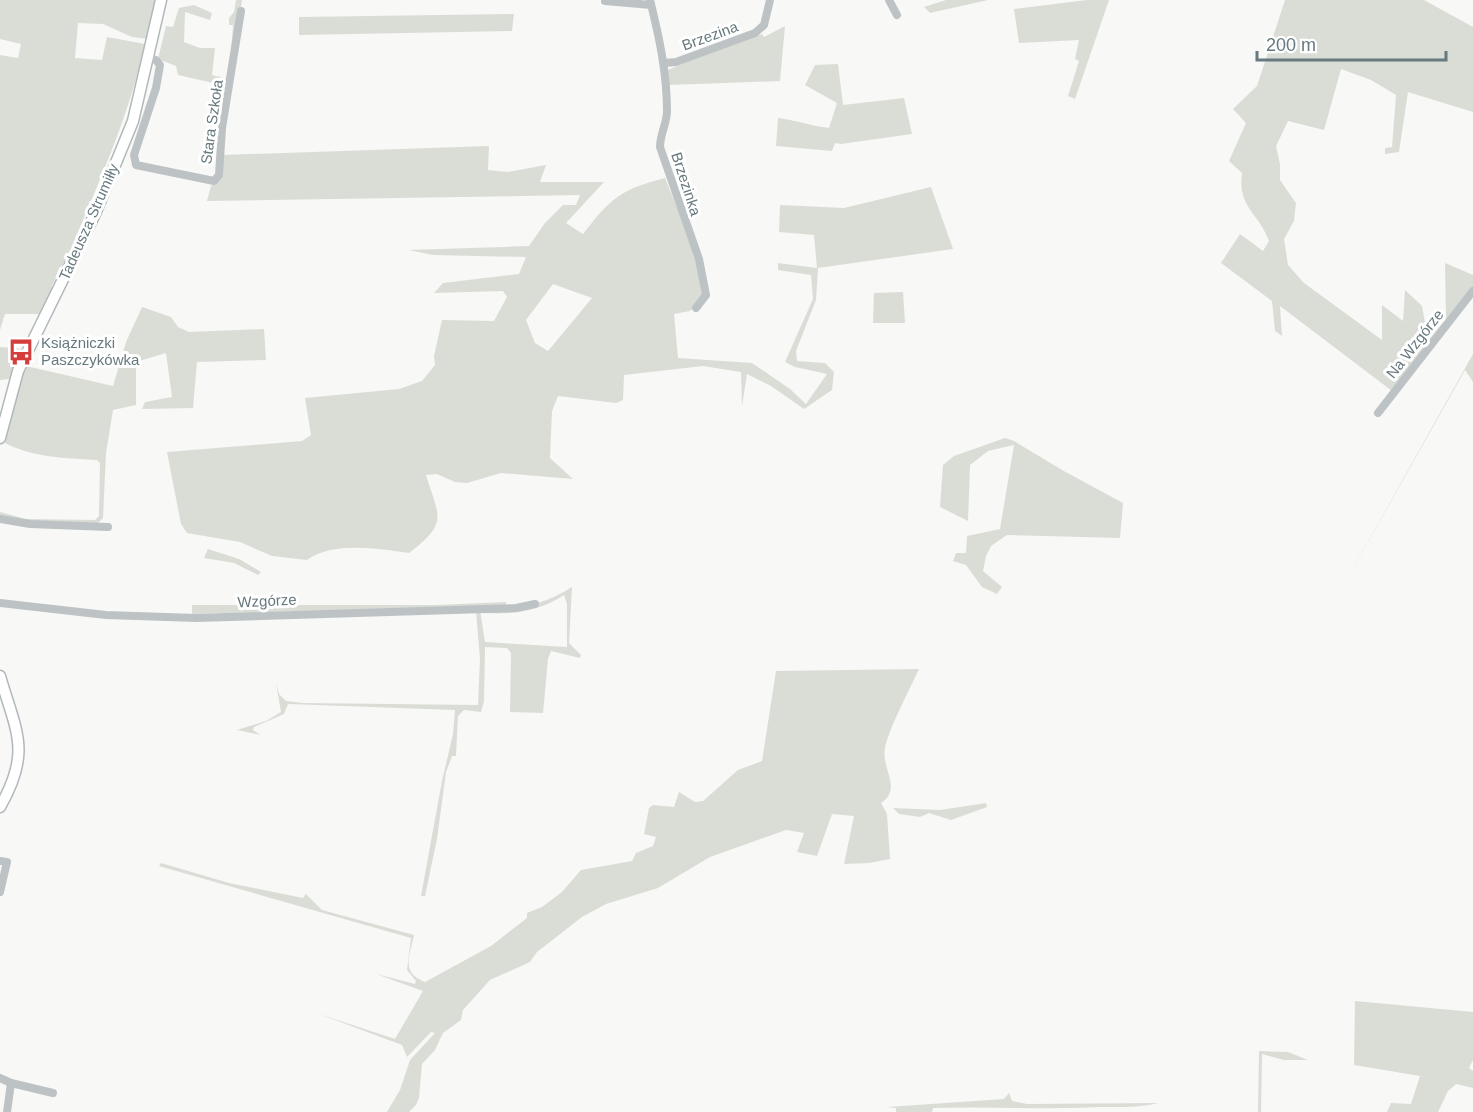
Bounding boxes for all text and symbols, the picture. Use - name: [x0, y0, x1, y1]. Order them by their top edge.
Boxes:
- street label: Brzezina: [680, 17, 741, 53]
- scale bar: [1257, 24, 1446, 62]
- text: 200 m: [1266, 35, 1316, 55]
- street label: Stara Szkoła: [197, 78, 226, 165]
- street label: Brzezinka: [668, 150, 705, 218]
- street label: Tadeusza Strumiłły: [55, 160, 122, 283]
- street label: Na Wzgórze: [1383, 306, 1447, 381]
- place label: Książniczki Paszczykówka: [41, 334, 140, 368]
- bus stop icon: Książniczki Paszczykówka: [6, 337, 36, 367]
- street label: Wzgórze: [237, 590, 297, 611]

